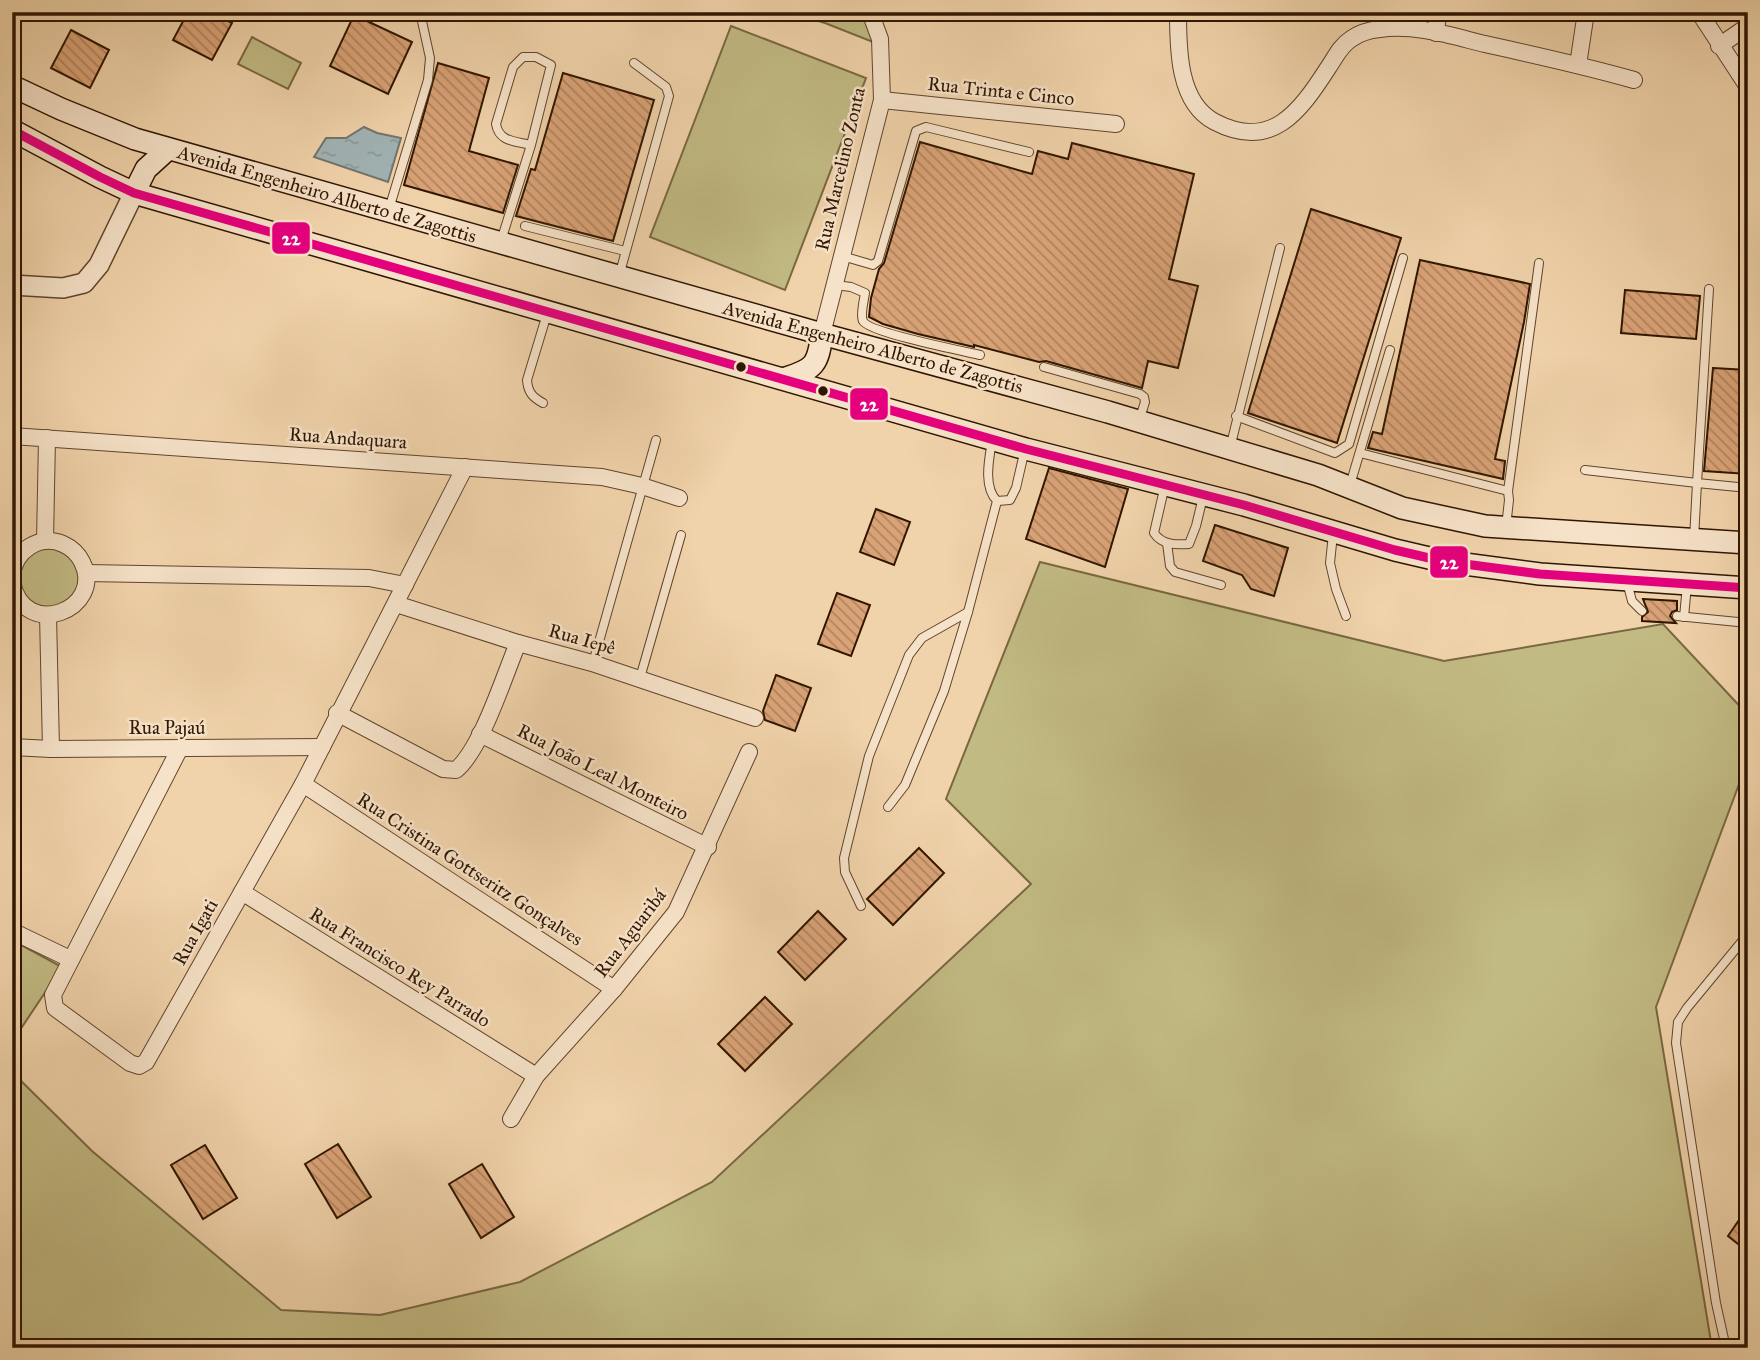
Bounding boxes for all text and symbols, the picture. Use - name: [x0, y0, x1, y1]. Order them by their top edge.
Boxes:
- street label: Rua Trinta e Cinco: [926, 72, 1076, 110]
- street label: Rua Marcelino Zonta: [810, 84, 870, 253]
- street label: Avenida Engenheiro Alberto de Zagottis: [174, 140, 479, 249]
- line badge: 22: [271, 221, 311, 255]
- text: 22: [282, 227, 301, 250]
- street label: Avenida Engenheiro Alberto de Zagottis: [719, 296, 1026, 399]
- unlabelled marker: [734, 360, 748, 374]
- unlabelled marker: [816, 384, 830, 398]
- line badge: 22: [849, 387, 889, 421]
- text: 22: [860, 393, 879, 416]
- street label: Rua Andaquara: [288, 422, 409, 455]
- line badge: 22: [1429, 545, 1469, 579]
- text: 22: [1440, 551, 1459, 574]
- street label: Rua Iepê: [546, 618, 618, 660]
- street label: Rua Pajaú: [129, 716, 205, 739]
- street label: Rua João Leal Monteiro: [513, 719, 693, 826]
- street label: Rua Cristina Gottseritz Gonçalves: [353, 787, 587, 951]
- street label: Rua Aguaribá: [589, 883, 672, 982]
- street label: Rua Igati: [167, 895, 223, 970]
- street label: Rua Francisco Rey Parrado: [305, 902, 495, 1032]

